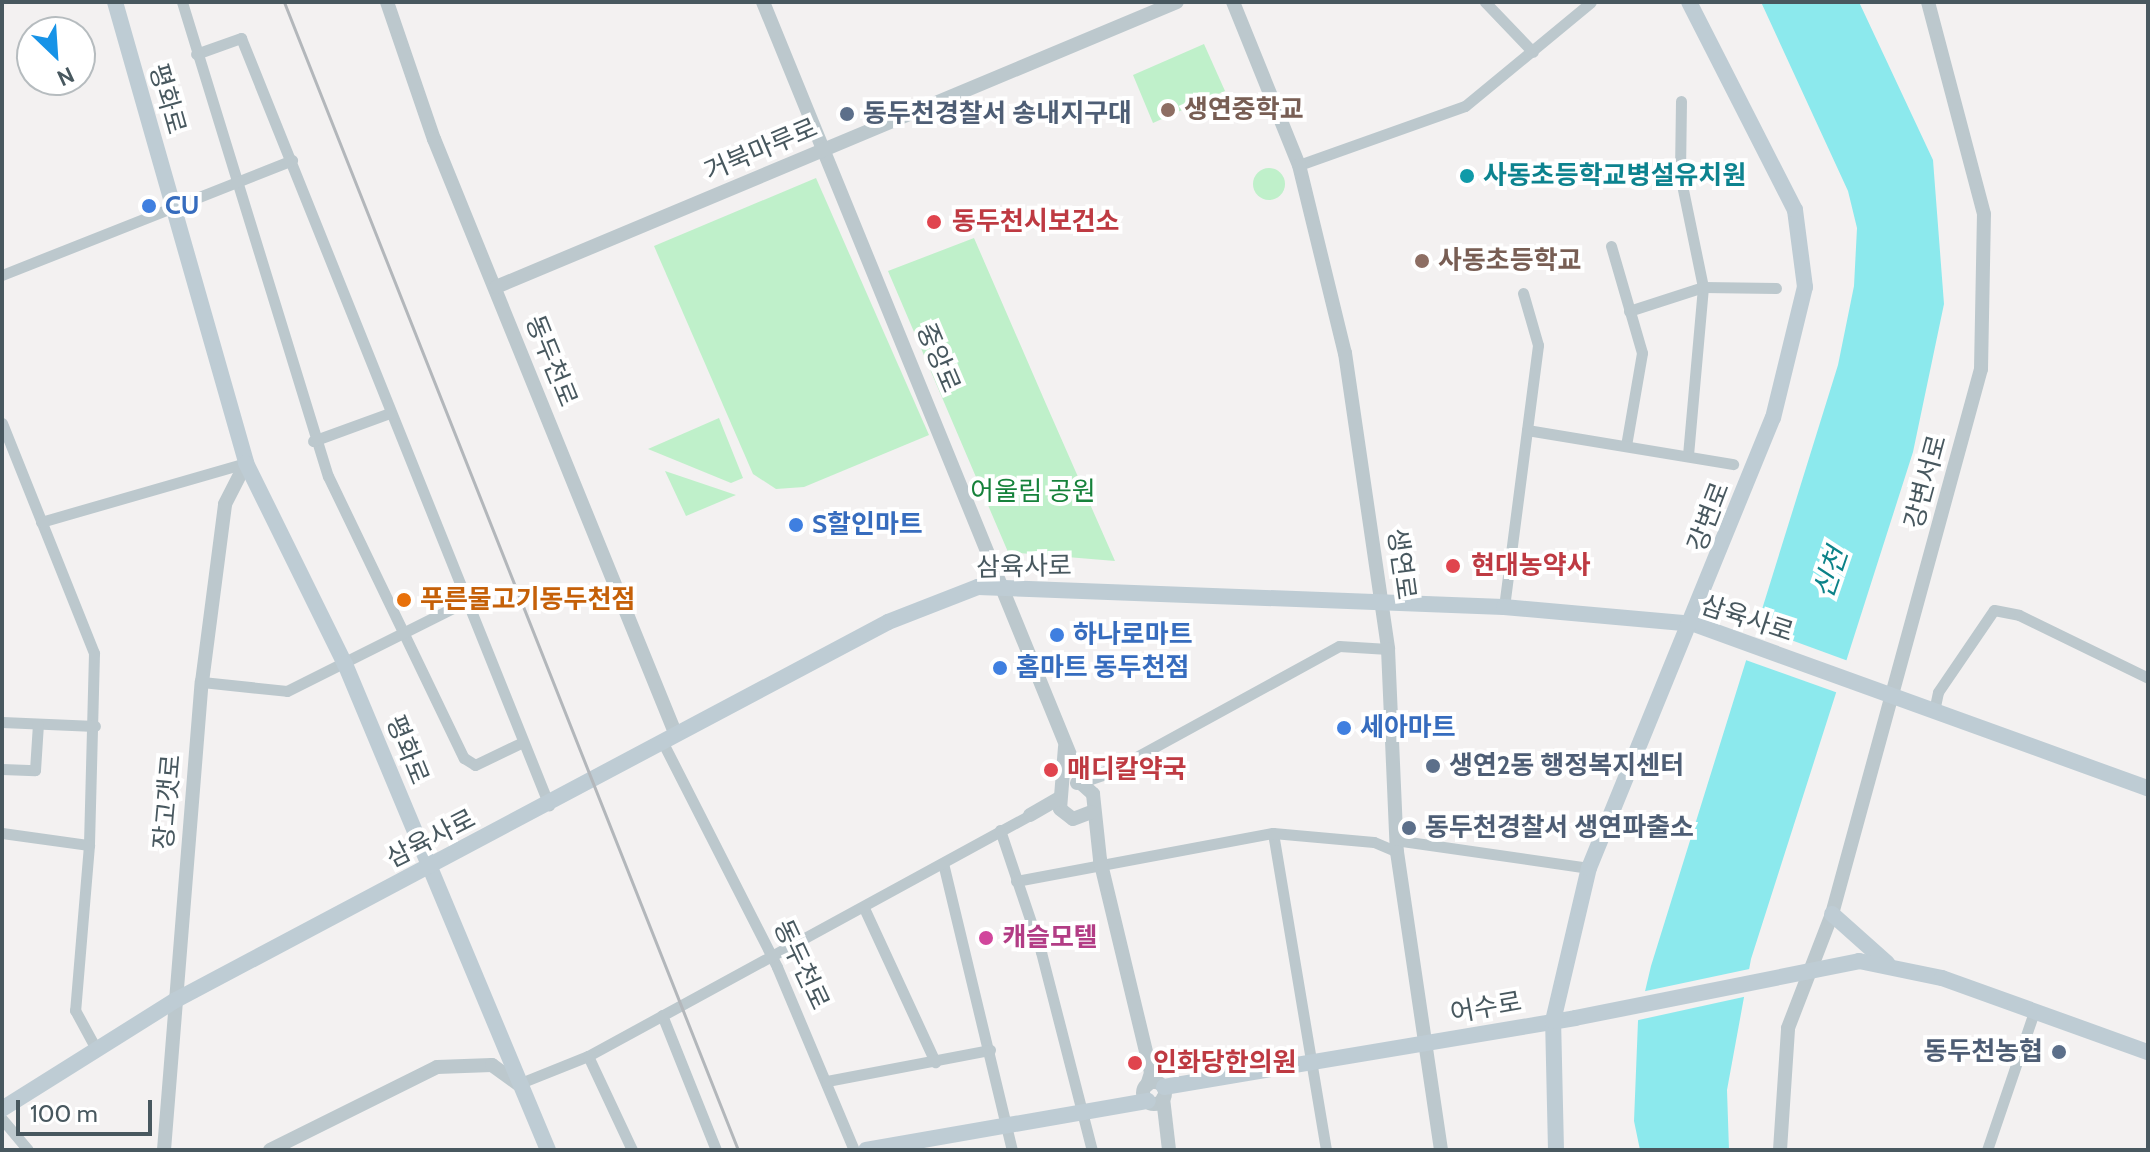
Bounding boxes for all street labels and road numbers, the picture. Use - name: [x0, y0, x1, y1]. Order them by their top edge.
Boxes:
- street label: 평화로: [142, 60, 192, 138]
- street label: 거북마루로: [700, 112, 822, 188]
- street label: 동두천로: [519, 311, 583, 411]
- street label: 중앙로: [910, 319, 966, 397]
- street label: 강변서로: [1899, 432, 1953, 532]
- street label: 강변로: [1682, 478, 1736, 556]
- street label: 생연로: [1381, 526, 1421, 602]
- street label: 삼육사로: [976, 551, 1072, 583]
- street label: 삼육사로: [1697, 589, 1797, 649]
- street label: 평화로: [379, 711, 435, 789]
- street label: 장고갯로: [148, 753, 188, 851]
- street label: 삼육사로: [381, 803, 481, 875]
- street label: 동두천로: [767, 915, 835, 1015]
- street label: 어수로: [1448, 986, 1524, 1030]

